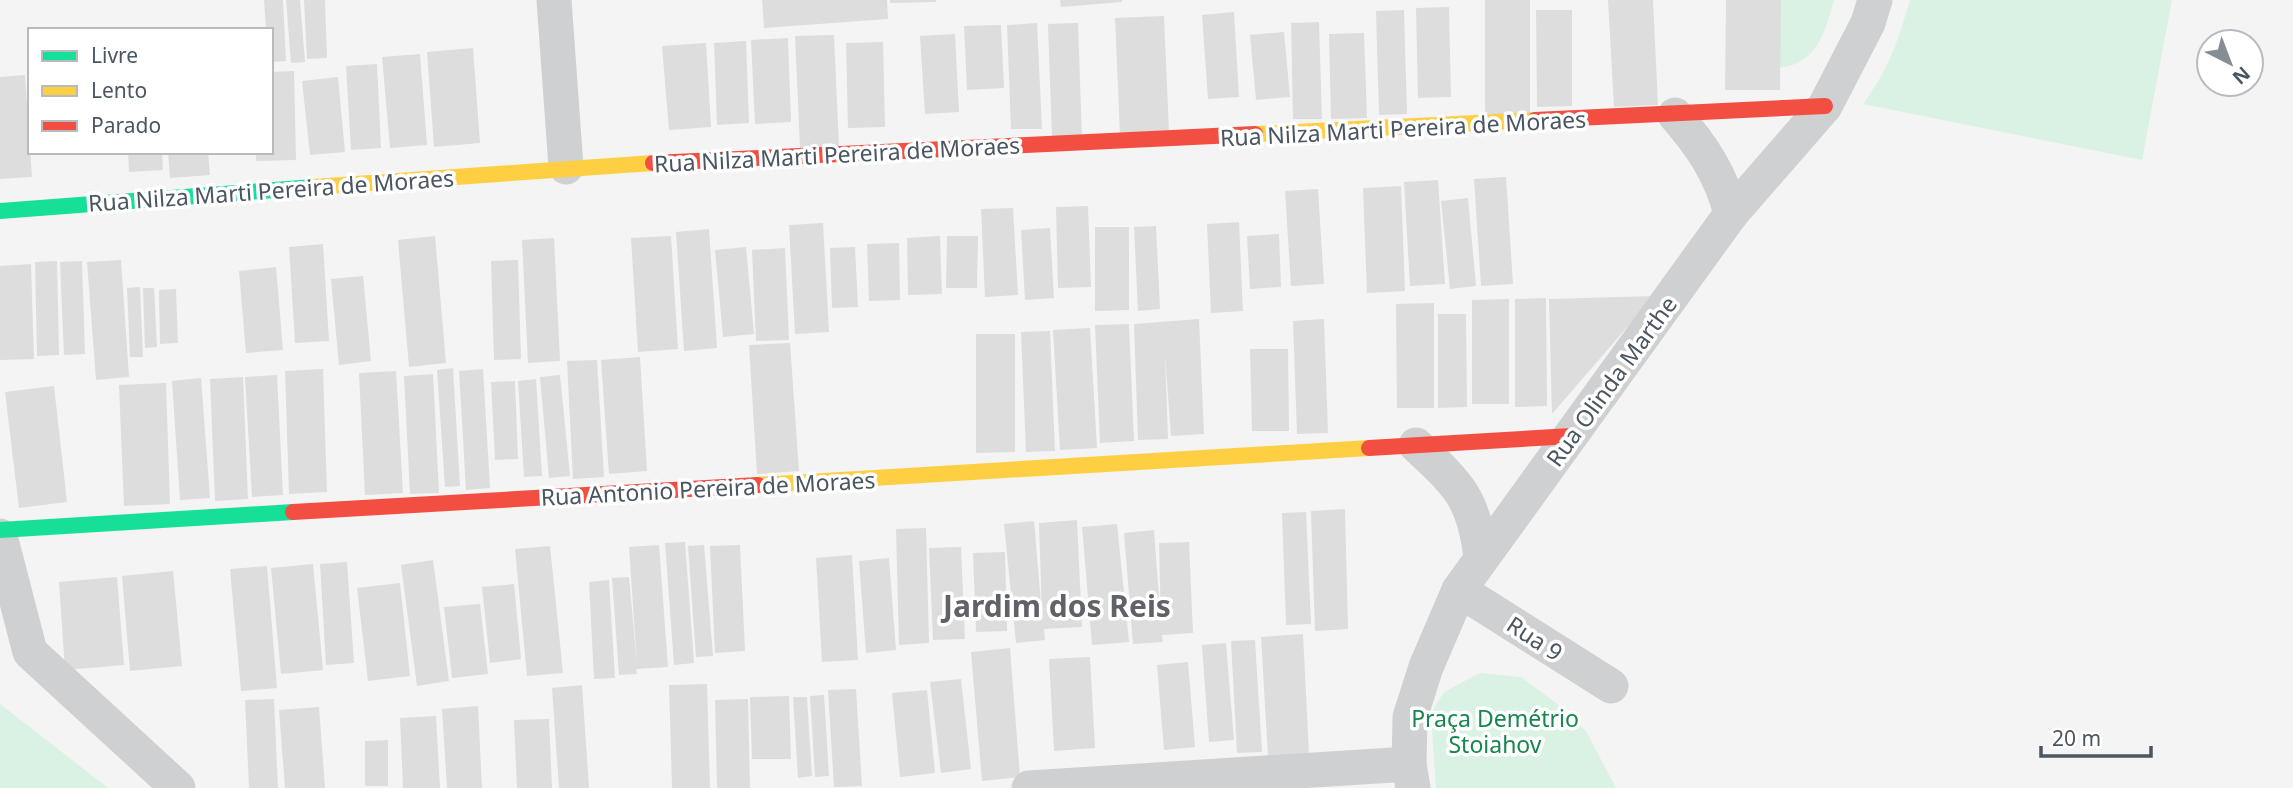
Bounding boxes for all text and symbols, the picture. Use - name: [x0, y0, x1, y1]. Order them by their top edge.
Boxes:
- legend: [28, 28, 273, 154]
- north arrow: [2195, 28, 2265, 98]
- text: Livre: [91, 41, 138, 69]
- text: N: [2227, 61, 2256, 90]
- text: Lento: [91, 76, 147, 104]
- street label: Rua Nilza Marti Pereira de Moraes: [1219, 102, 1587, 154]
- text: Parado: [91, 111, 161, 139]
- street label: Rua Nilza Marti Pereira de Moraes: [653, 128, 1021, 180]
- street label: Rua Nilza Marti Pereira de Moraes: [87, 161, 455, 219]
- street label: Rua Olinda Marthe: [1538, 289, 1684, 473]
- street label: Rua Antonio Pereira de Moraes: [540, 463, 876, 513]
- district label: Jardim dos Reis: [940, 585, 1171, 626]
- street label: Rua 9: [1501, 608, 1569, 668]
- park label: Praça Demétrio Stoiahov: [1411, 702, 1579, 760]
- scale bar: [2041, 714, 2151, 758]
- text: 20 m: [2052, 724, 2101, 752]

